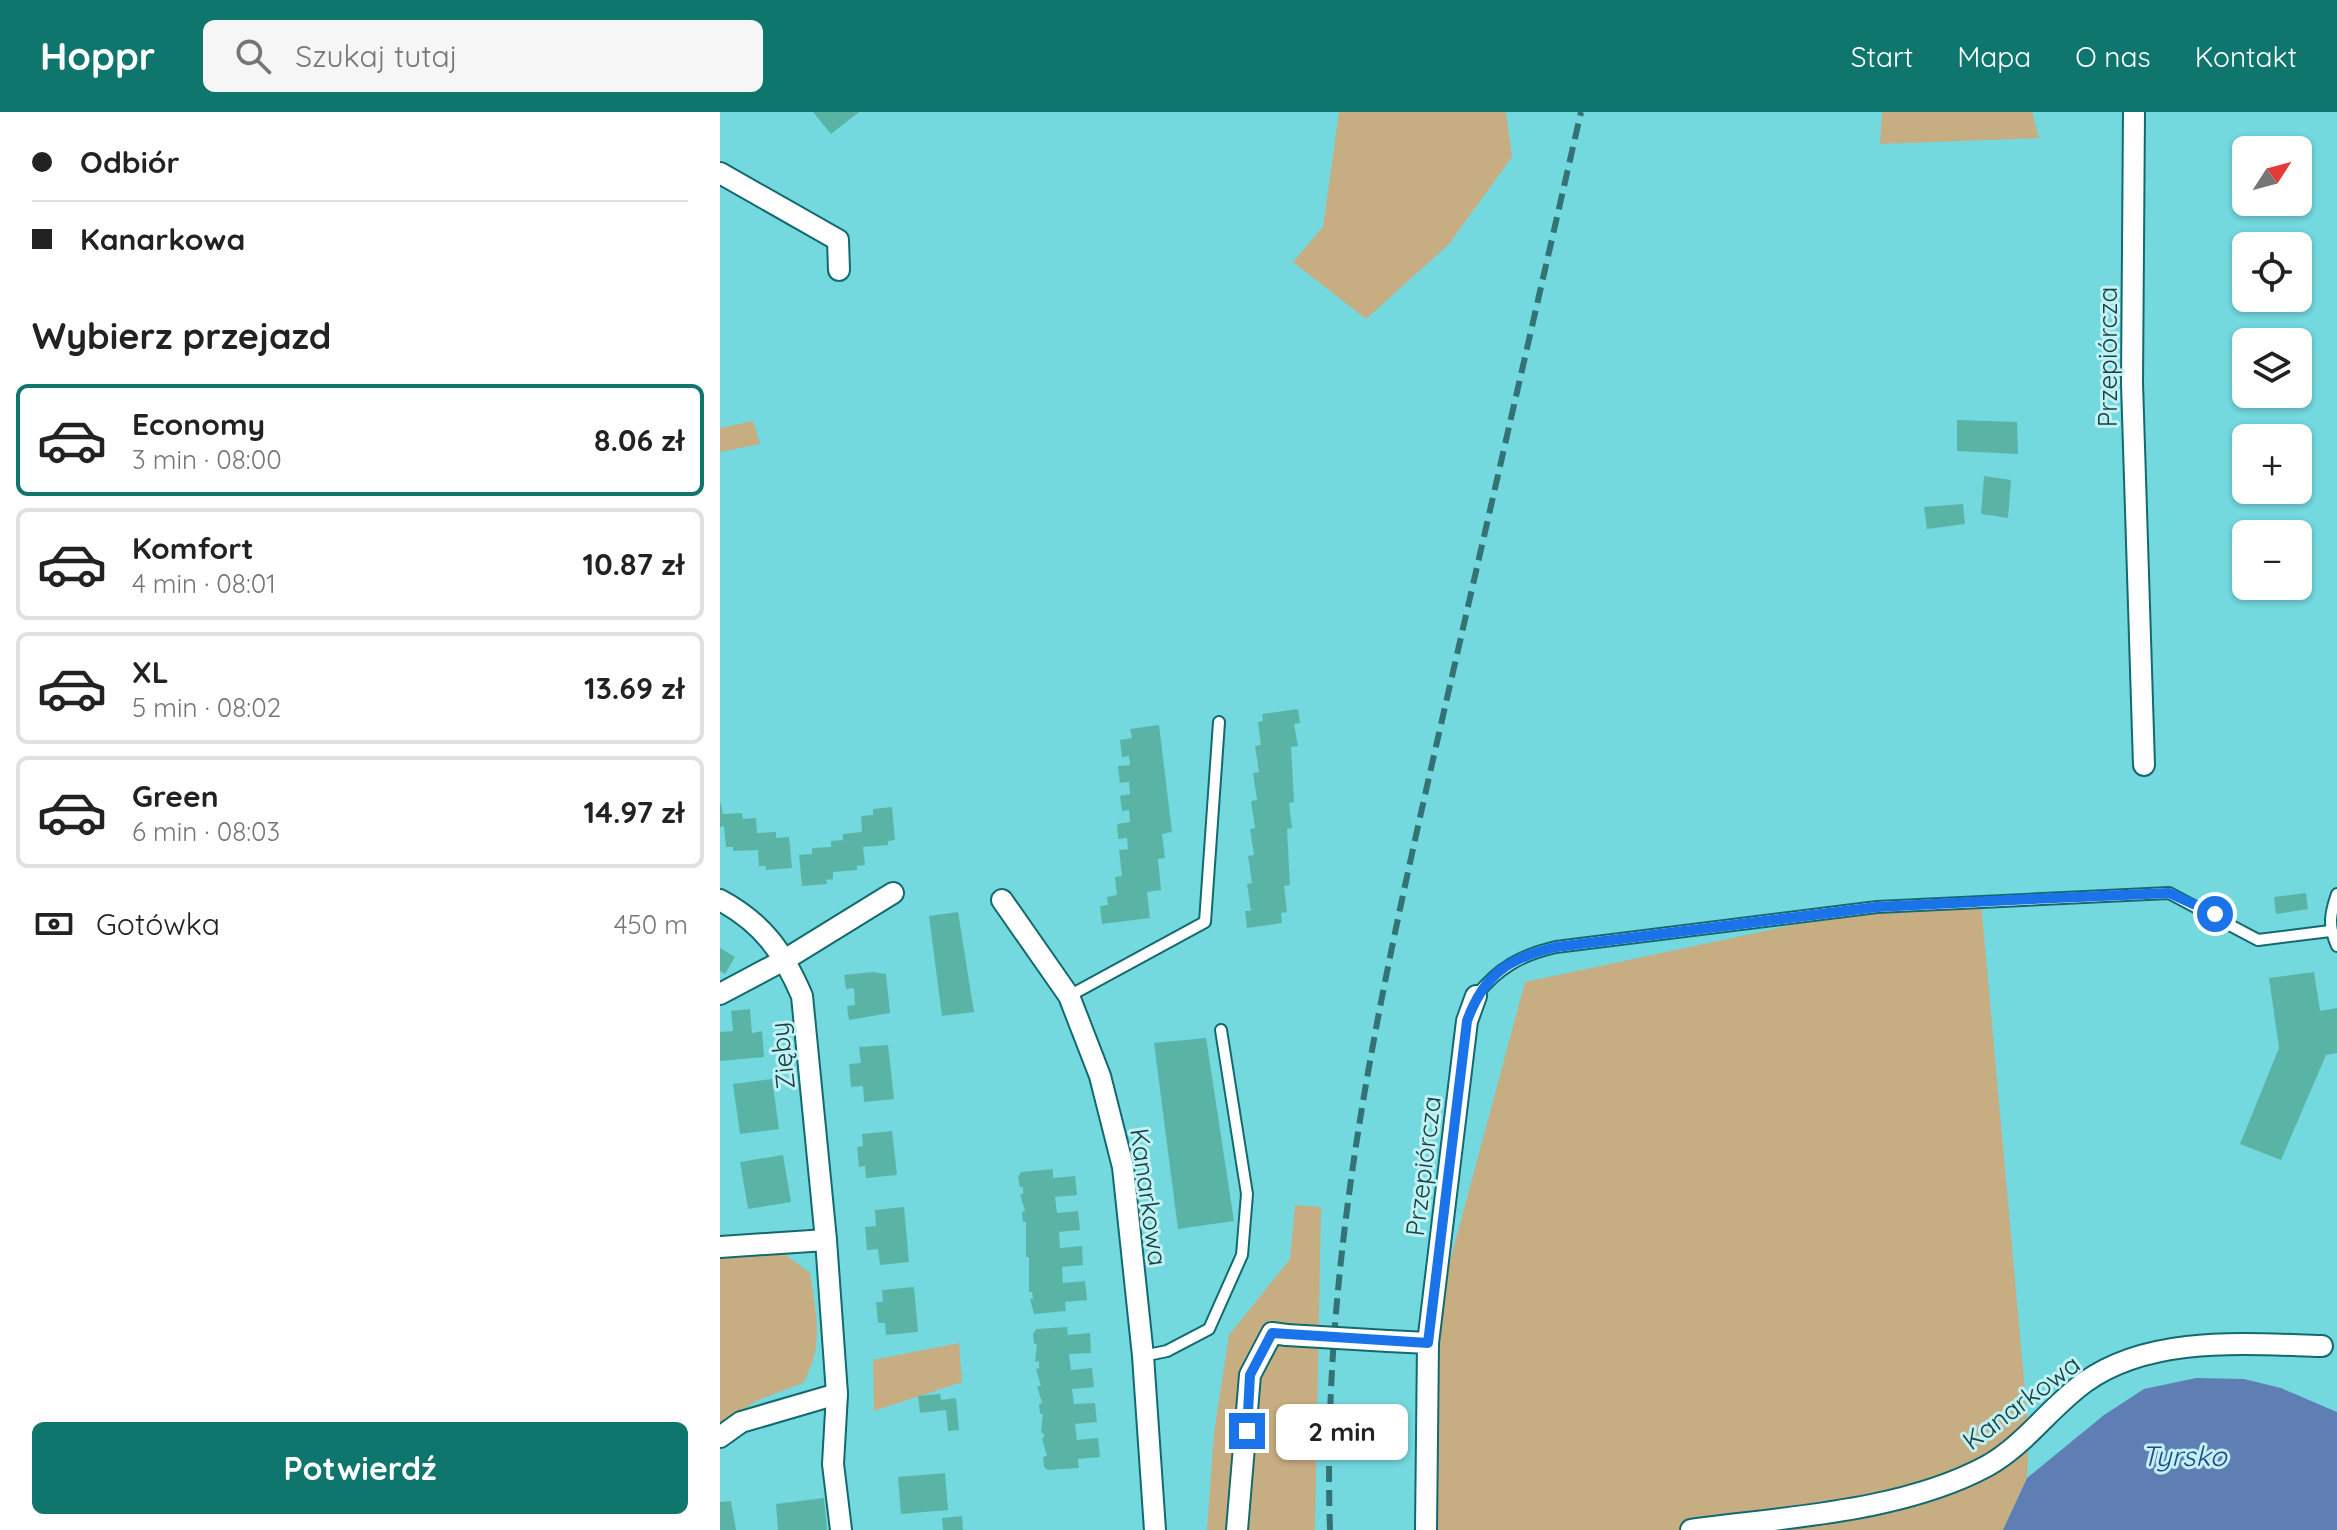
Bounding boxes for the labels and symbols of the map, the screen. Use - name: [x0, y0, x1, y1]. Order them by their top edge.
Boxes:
- north arrow: [2232, 136, 2312, 216]
- street label: Przepiórcza: [2091, 287, 2124, 427]
- route start: [2197, 896, 2233, 932]
- street label: Zięby: [762, 1021, 802, 1091]
- street label: Przepiórcza: [1398, 1094, 1448, 1238]
- street label: Kanarkowa: [1123, 1126, 1175, 1268]
- street label: Kanarkowa: [1956, 1347, 2086, 1457]
- callout: 2 min: [1275, 1403, 1407, 1459]
- route end: [1229, 1413, 1265, 1449]
- water label: Tyrsko: [2141, 1438, 2228, 1473]

